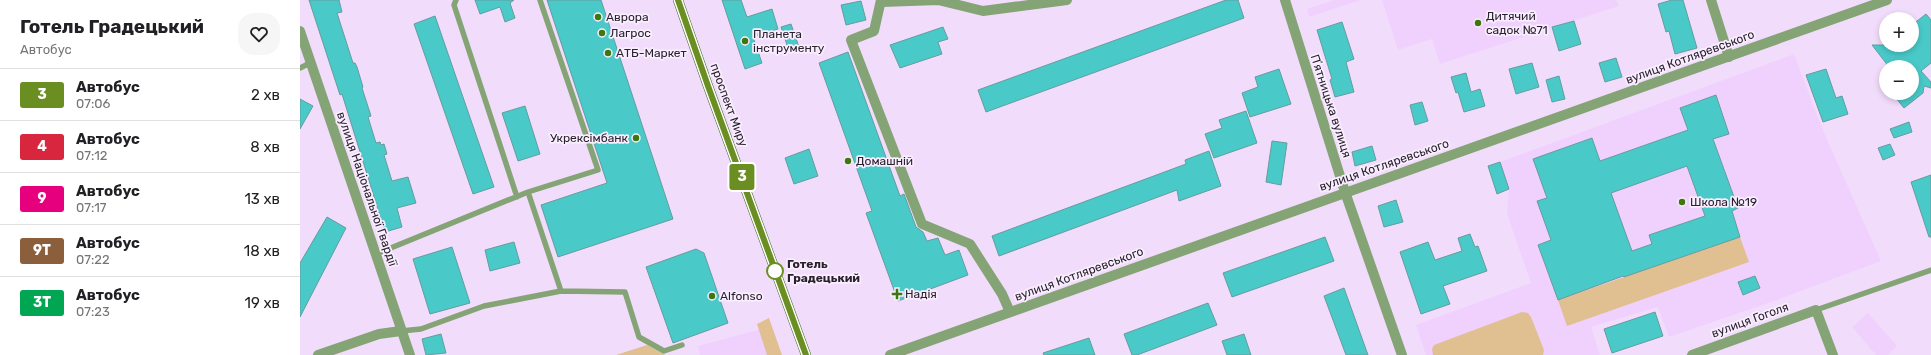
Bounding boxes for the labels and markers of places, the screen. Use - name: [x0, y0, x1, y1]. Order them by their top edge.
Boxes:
- place label: Дитячий садок №71: [1486, 9, 1548, 37]
- place label: Аврора: [606, 10, 649, 24]
- marker: Аврора: [593, 12, 603, 22]
- marker: Дитячий садок №71: [1473, 18, 1483, 28]
- place label: Лагрос: [610, 26, 651, 40]
- place label: Планета інструменту: [753, 27, 825, 55]
- marker: Лагрос: [597, 28, 607, 38]
- marker: Планета інструменту: [740, 36, 750, 46]
- place label: АТБ-Маркет: [616, 46, 687, 60]
- marker: АТБ-Маркет: [603, 48, 613, 58]
- place label: Укрексімбанк: [550, 131, 629, 145]
- marker: Укрексімбанк: [631, 133, 641, 143]
- place label: Домашній: [856, 154, 913, 168]
- marker: Домашній: [843, 156, 853, 166]
- place label: Школа №19: [1690, 195, 1757, 209]
- marker: Школа №19: [1677, 197, 1687, 207]
- place label: Готель Градецький: [787, 257, 860, 285]
- marker: Готель Градецький: [766, 262, 784, 280]
- place label: Надія: [905, 287, 937, 301]
- place label: Alfonso: [720, 289, 763, 303]
- marker: Надія: [892, 289, 902, 299]
- marker: Alfonso: [707, 291, 717, 301]

